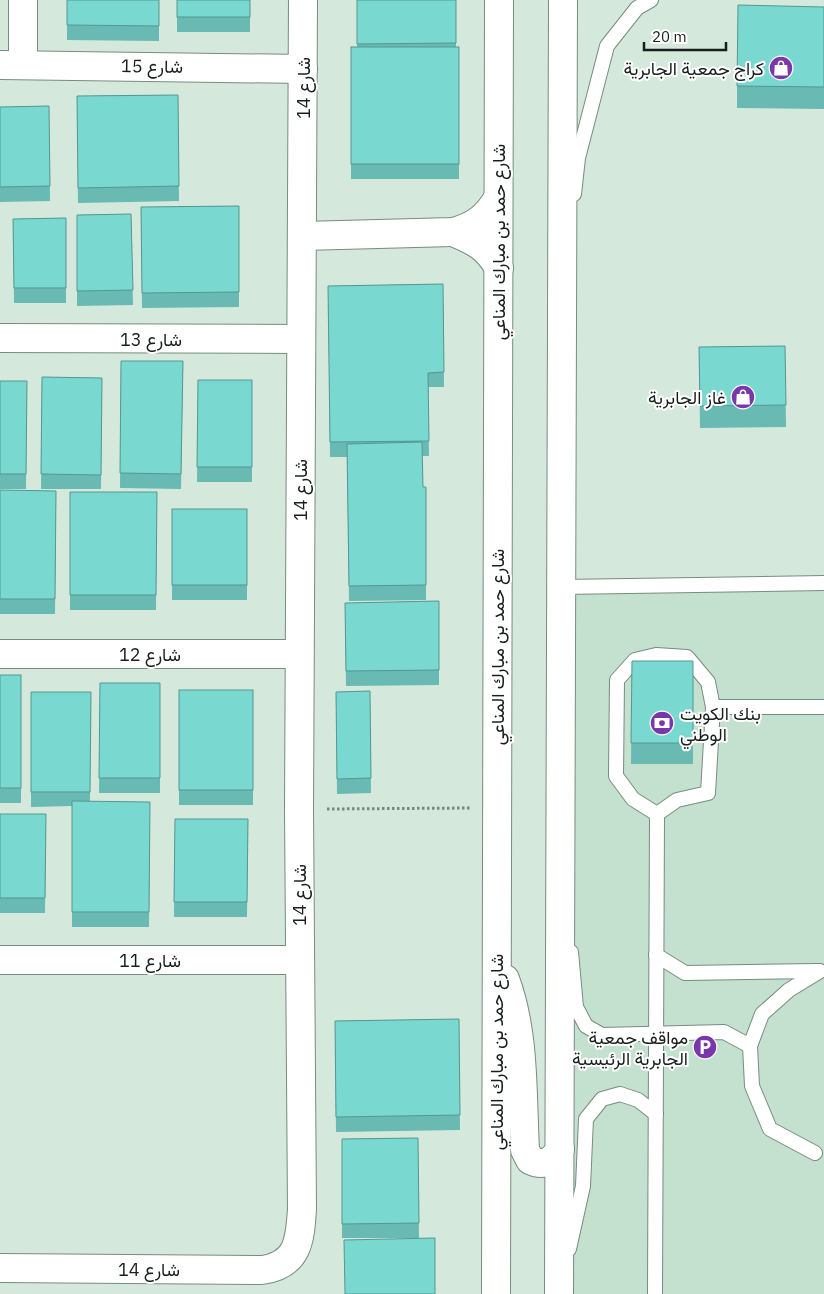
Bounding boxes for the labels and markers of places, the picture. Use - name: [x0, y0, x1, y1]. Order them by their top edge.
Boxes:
- shop icon: كراج جمعية الجابرية: [768, 55, 794, 81]
- place label: كراج جمعية الجابرية: [623, 57, 764, 81]
- shop icon: غاز الجابرية: [730, 384, 756, 410]
- place label: غاز الجابرية: [648, 386, 726, 409]
- place label: بنك الكويت الوطني: [680, 702, 761, 750]
- bank icon: بنك الكويت الوطني: [649, 710, 675, 736]
- place label: مواقف جمعية الجابرية الرئيسية: [572, 1026, 688, 1070]
- parking icon: مواقف جمعية الجابرية الرئيسية: [692, 1034, 718, 1060]

